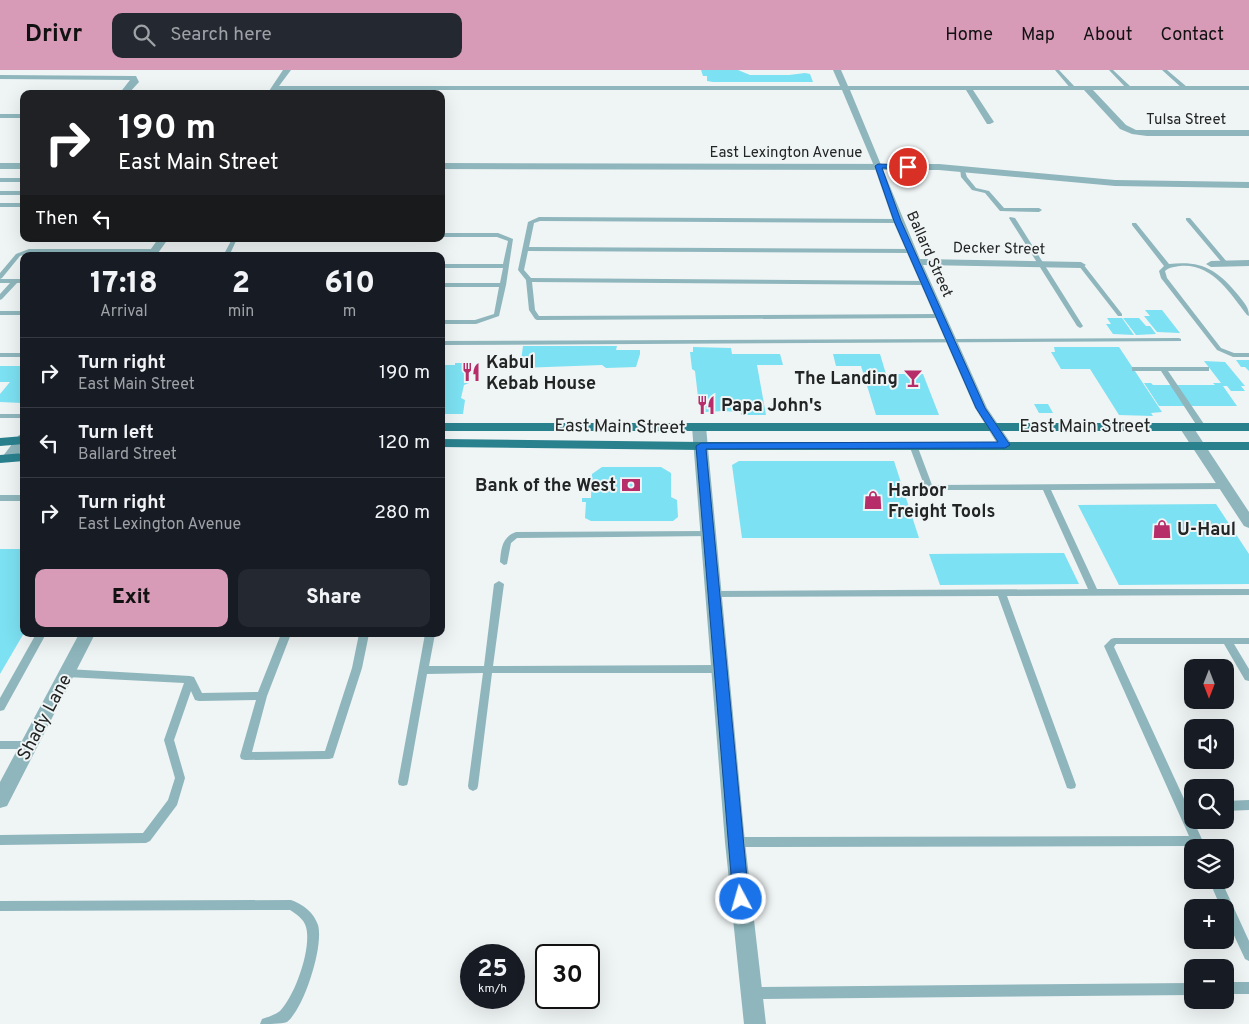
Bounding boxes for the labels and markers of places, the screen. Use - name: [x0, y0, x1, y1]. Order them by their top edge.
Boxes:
- pin: [887, 146, 929, 188]
- place label: Kabul Kebab House: [486, 352, 596, 396]
- restaurant icon: Kabul Kebab House: [460, 361, 482, 383]
- bar icon: The Landing: [902, 367, 924, 389]
- place label: The Landing: [794, 368, 898, 391]
- restaurant icon: Papa John's: [695, 394, 717, 416]
- place label: Papa John's: [721, 395, 822, 418]
- bank icon: Bank of the West: [620, 474, 642, 496]
- place label: Bank of the West: [475, 475, 616, 498]
- place label: Harbor Freight Tools: [888, 480, 995, 524]
- shop icon: Harbor Freight Tools: [862, 489, 884, 511]
- shop icon: U-Haul: [1151, 518, 1173, 540]
- place label: U-Haul: [1177, 519, 1236, 542]

